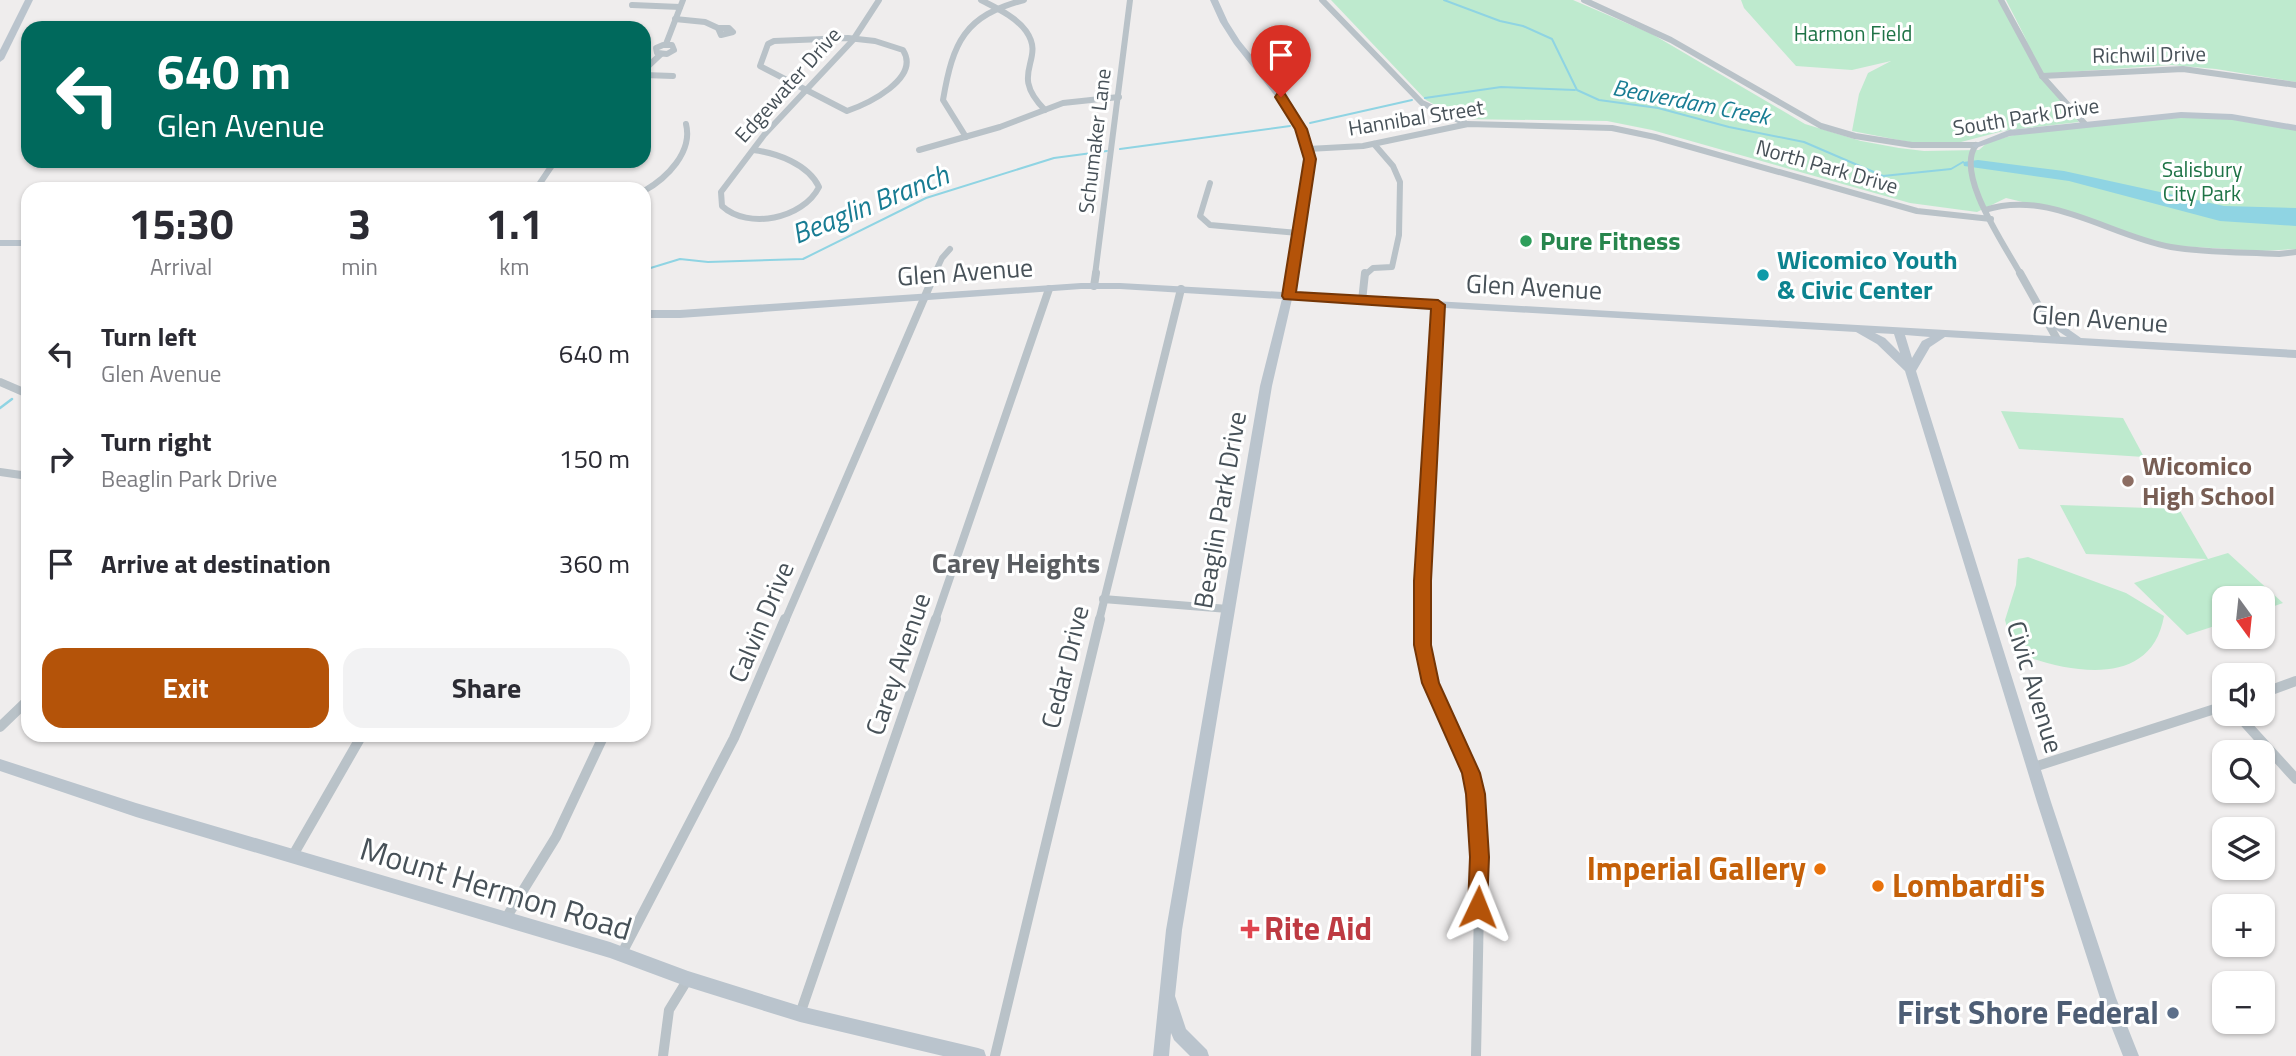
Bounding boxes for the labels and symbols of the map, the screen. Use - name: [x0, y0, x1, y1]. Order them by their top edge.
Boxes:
- park label: Harmon Field: [1794, 17, 1912, 49]
- street label: Edgewater Drive: [727, 19, 848, 149]
- pin: [1251, 25, 1311, 97]
- street label: Richwil Drive: [2092, 37, 2206, 71]
- street label: Schumaker Lane: [1069, 67, 1119, 215]
- water label: Beaverdam Creek: [1610, 69, 1775, 134]
- street label: South Park Drive: [1950, 89, 2101, 143]
- street label: Hannibal Street: [1346, 90, 1487, 144]
- street label: North Park Drive: [1752, 130, 1902, 202]
- water label: Beaglin Branch: [785, 152, 956, 255]
- park label: Salisbury City Park: [2162, 153, 2242, 209]
- place label: Pure Fitness: [1540, 221, 1681, 260]
- marker: Pure Fitness: [1518, 233, 1534, 249]
- place label: Wicomico Youth & Civic Center: [1777, 240, 1958, 309]
- street label: Glen Avenue: [896, 247, 1034, 296]
- street label: Glen Avenue: [1465, 263, 1603, 310]
- marker: Wicomico Youth & Civic Center: [1755, 267, 1771, 283]
- street label: Glen Avenue: [2031, 294, 2169, 343]
- street label: Beaglin Park Drive: [1183, 408, 1256, 611]
- place label: Wicomico High School: [2142, 446, 2275, 515]
- marker: Wicomico High School: [2120, 473, 2136, 489]
- district label: Carey Heights: [932, 541, 1100, 584]
- street label: Calvin Drive: [718, 555, 803, 688]
- north arrow: [2212, 586, 2275, 649]
- street label: Carey Avenue: [855, 587, 940, 740]
- street label: Cedar Drive: [1030, 601, 1099, 732]
- street label: Civic Avenue: [1997, 616, 2074, 758]
- street label: Mount Hermon Road: [355, 824, 638, 952]
- place label: Imperial Gallery: [1587, 844, 1806, 892]
- marker: Imperial Gallery: [1812, 861, 1828, 877]
- place label: Lombardi's: [1892, 861, 2045, 909]
- position arrow: [1441, 870, 1515, 944]
- marker: Lombardi's: [1870, 878, 1886, 894]
- place label: Rite Aid: [1264, 904, 1372, 952]
- marker: Rite Aid: [1242, 921, 1258, 937]
- place label: First Shore Federal: [1897, 988, 2159, 1036]
- marker: First Shore Federal: [2165, 1005, 2181, 1021]

